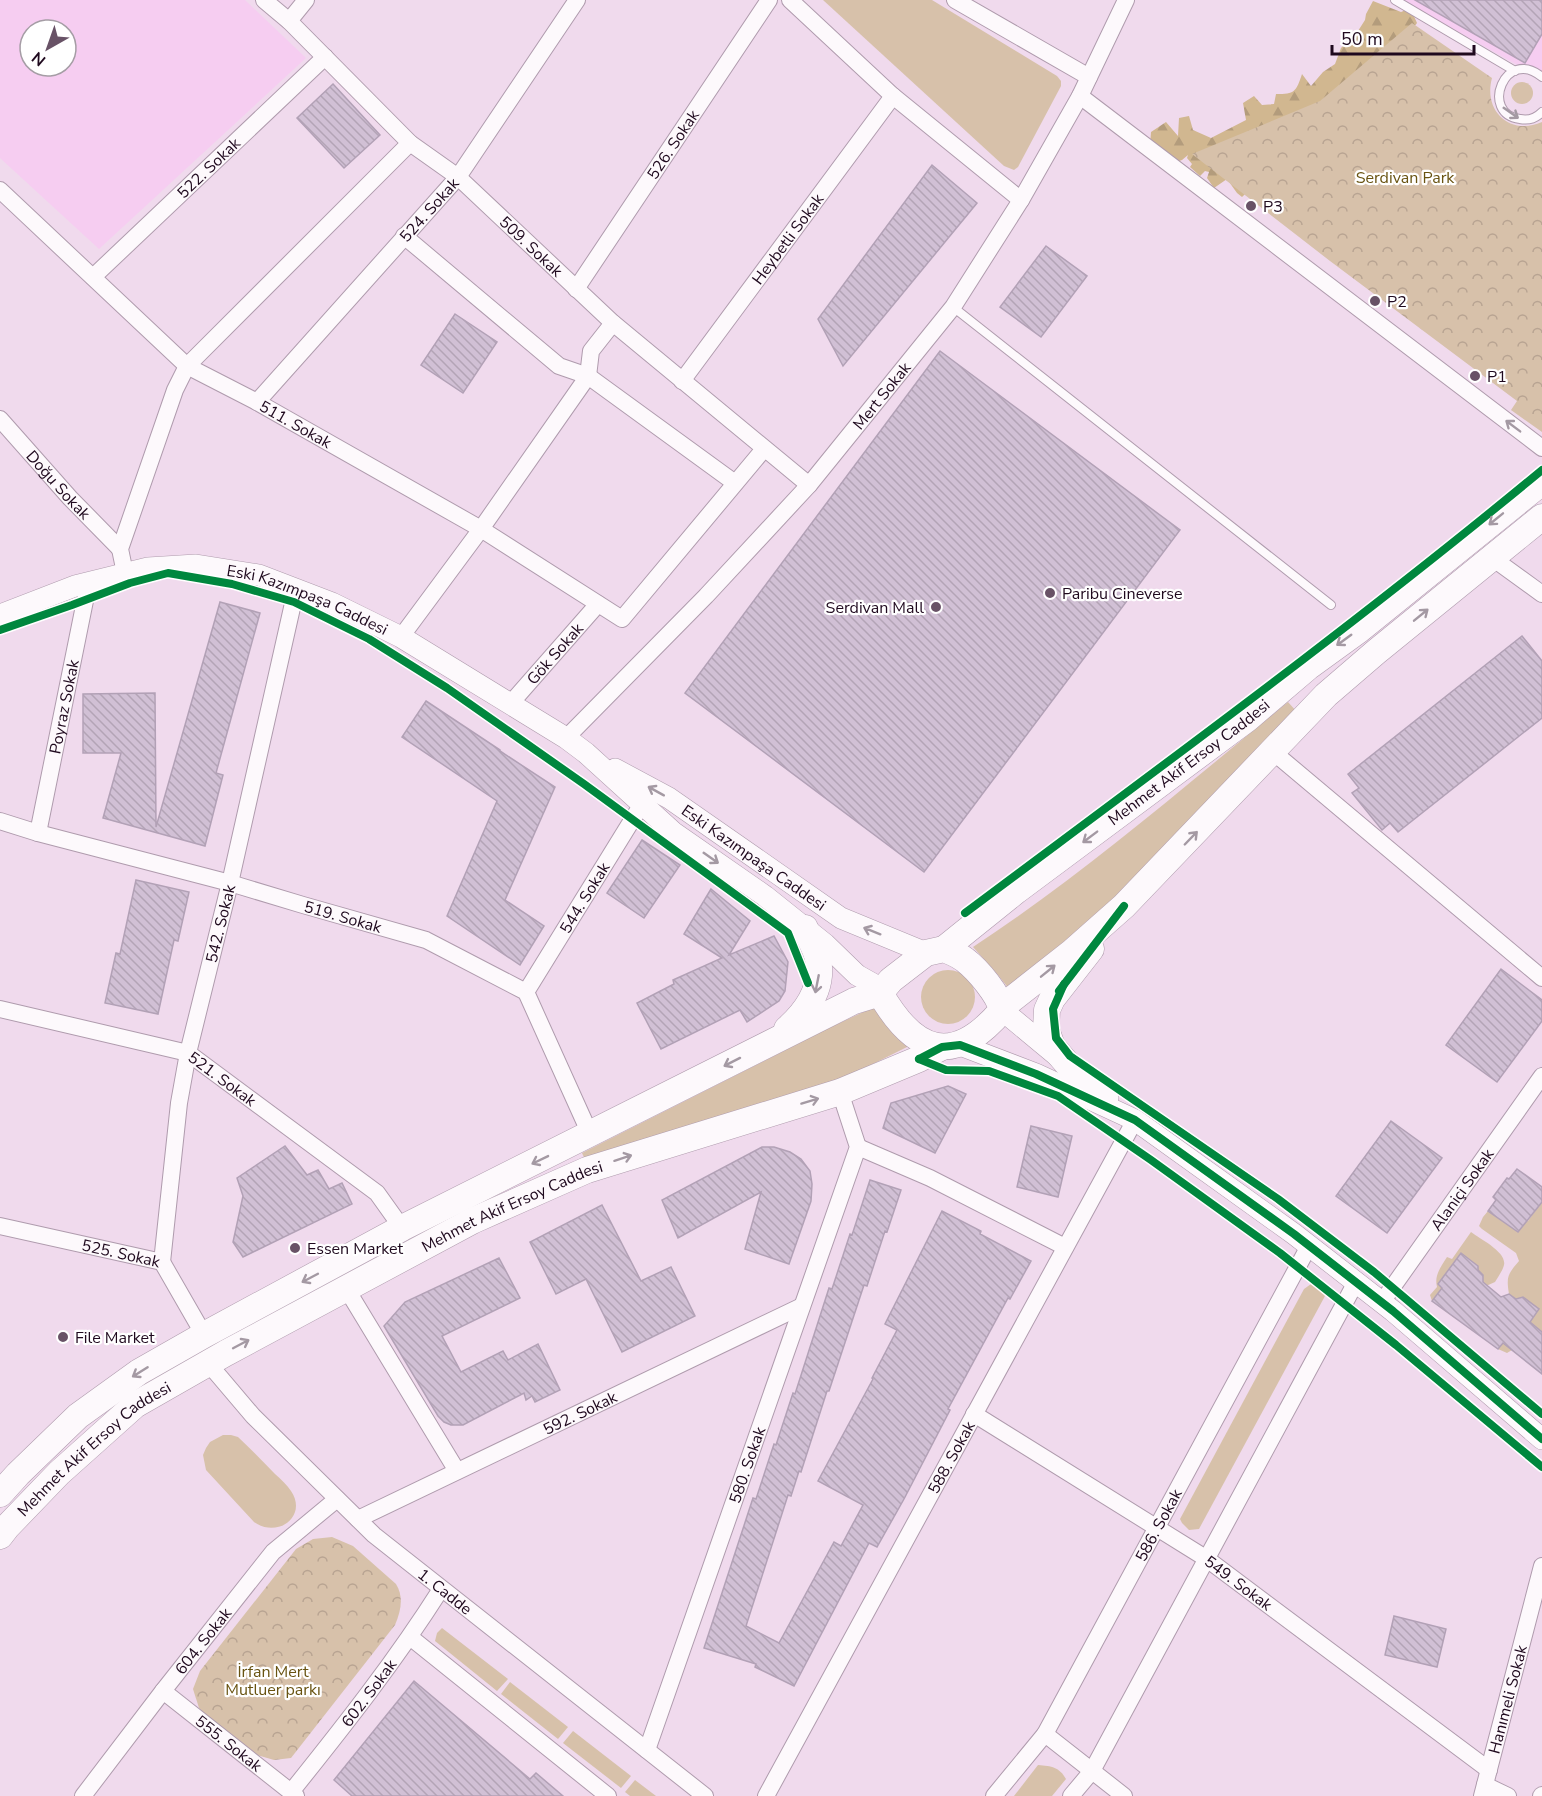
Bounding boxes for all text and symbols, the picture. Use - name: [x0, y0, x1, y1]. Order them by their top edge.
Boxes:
- north arrow: [18, 18, 78, 78]
- scale bar: [1332, 18, 1474, 56]
- text: 50 m: [1341, 27, 1383, 51]
- text: N: [27, 46, 51, 71]
- street label: 526. Sokak: [642, 105, 705, 184]
- one-way arrow: [1502, 107, 1519, 120]
- street label: 522. Sokak: [173, 132, 246, 204]
- park label: Serdivan Park: [1356, 167, 1455, 189]
- street label: 524. Sokak: [395, 172, 465, 247]
- street label: Heybetli Sokak: [747, 189, 830, 289]
- place label: P3: [1263, 196, 1283, 218]
- marker: P3: [1244, 199, 1258, 213]
- street label: 509. Sokak: [494, 211, 568, 283]
- place label: P2: [1387, 291, 1407, 313]
- marker: P2: [1368, 294, 1382, 308]
- street label: Mert Sokak: [848, 357, 917, 435]
- place label: P1: [1487, 366, 1507, 388]
- marker: P1: [1468, 369, 1482, 383]
- street label: 511. Sokak: [255, 396, 336, 455]
- one-way arrow: [1505, 420, 1521, 433]
- street label: Doğu Sokak: [21, 446, 96, 525]
- one-way arrow: [1488, 512, 1504, 525]
- street label: Eski Kazımpaşa Caddesi: [225, 560, 391, 641]
- place label: Paribu Cineverse: [1062, 583, 1183, 605]
- marker: Paribu Cineverse: [1043, 586, 1057, 600]
- place label: Serdivan Mall: [826, 597, 924, 619]
- marker: Serdivan Mall: [929, 600, 943, 614]
- one-way arrow: [1413, 608, 1428, 622]
- street label: Gök Sokak: [522, 618, 589, 690]
- one-way arrow: [1336, 634, 1352, 647]
- street label: Poyraz Sokak: [44, 657, 85, 756]
- street label: Mehmet Akif Ersoy Caddesi: [1104, 694, 1275, 831]
- one-way arrow: [647, 785, 665, 796]
- street label: Eski Kazımpaşa Caddesi: [677, 800, 830, 916]
- one-way arrow: [1183, 830, 1198, 845]
- one-way arrow: [1083, 831, 1099, 843]
- one-way arrow: [702, 852, 718, 864]
- street label: 544. Sokak: [555, 857, 616, 938]
- street label: 542. Sokak: [201, 882, 241, 965]
- street label: 519. Sokak: [301, 896, 385, 939]
- one-way arrow: [863, 925, 881, 936]
- one-way arrow: [1040, 964, 1056, 977]
- one-way arrow: [811, 974, 822, 993]
- street label: 521. Sokak: [183, 1047, 261, 1113]
- one-way arrow: [724, 1057, 742, 1068]
- one-way arrow: [800, 1095, 819, 1106]
- street label: Alaniçi Sokak: [1426, 1144, 1500, 1236]
- one-way arrow: [613, 1152, 632, 1163]
- one-way arrow: [531, 1154, 549, 1166]
- street label: Mehmet Akif Ersoy Caddesi: [418, 1156, 605, 1258]
- street label: 525. Sokak: [80, 1234, 163, 1273]
- place label: Essen Market: [307, 1238, 404, 1260]
- marker: Essen Market: [288, 1241, 302, 1255]
- one-way arrow: [302, 1272, 319, 1284]
- place label: File Market: [75, 1327, 155, 1349]
- marker: File Market: [56, 1330, 70, 1344]
- one-way arrow: [232, 1338, 249, 1350]
- one-way arrow: [132, 1367, 149, 1379]
- street label: Mehmet Akif Ersoy Caddesi: [13, 1377, 175, 1522]
- street label: 592. Sokak: [540, 1386, 622, 1441]
- street label: 588. Sokak: [923, 1417, 981, 1498]
- street label: 580. Sokak: [724, 1423, 772, 1507]
- street label: 586. Sokak: [1130, 1484, 1188, 1566]
- street label: 549. Sokak: [1200, 1551, 1277, 1617]
- street label: 1. Cadde: [413, 1564, 476, 1620]
- street label: 604. Sokak: [170, 1603, 237, 1680]
- street label: Hanımeli Sokak: [1483, 1642, 1533, 1756]
- street label: 602. Sokak: [337, 1654, 403, 1732]
- park label: İrfan Mert Mutluer parkı: [225, 1661, 321, 1701]
- street label: 555. Sokak: [190, 1710, 267, 1778]

